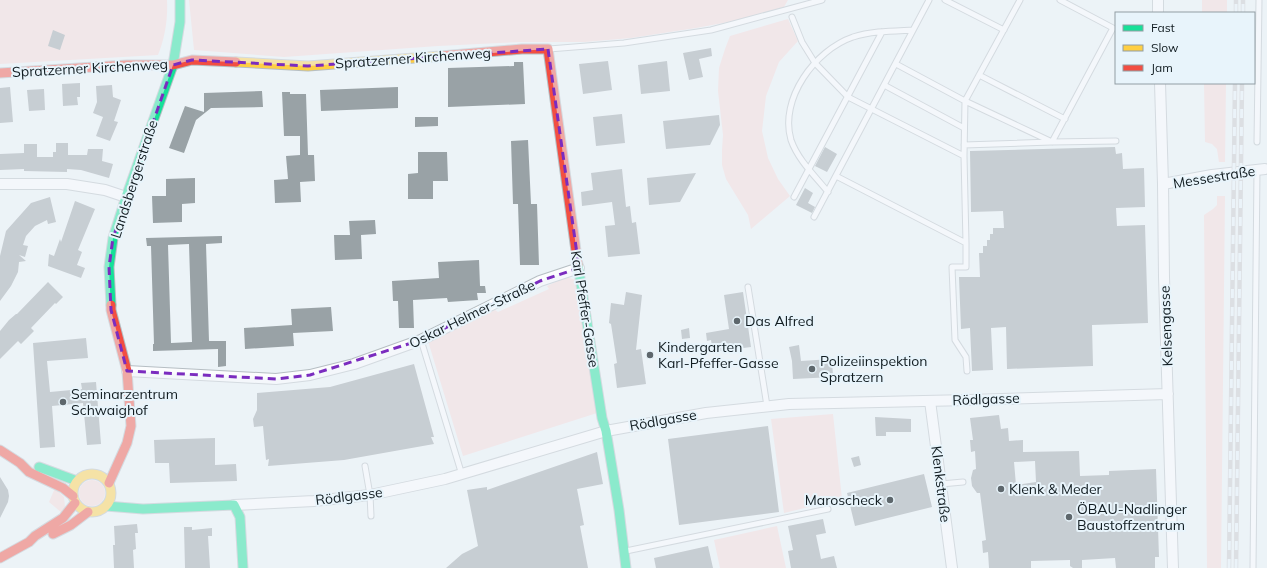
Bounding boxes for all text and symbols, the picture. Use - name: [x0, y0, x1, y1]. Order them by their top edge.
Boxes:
- legend: [1115, 12, 1255, 84]
- text: Fast: [1151, 20, 1175, 35]
- text: Slow: [1151, 40, 1179, 55]
- street label: Spratzerner Kirchenweg: [335, 44, 491, 72]
- street label: Spratzerner Kirchenweg: [12, 55, 168, 81]
- text: Jam: [1151, 60, 1173, 75]
- street label: Landsbergerstraße: [106, 118, 162, 240]
- street label: Messestraße: [1172, 162, 1256, 192]
- street label: Karl Pfeffer-Gasse: [567, 249, 603, 369]
- street label: Oskar Helmer-Straße: [406, 276, 538, 352]
- street label: Kelsengasse: [1156, 285, 1176, 367]
- place label: Das Alfred: [745, 312, 814, 330]
- marker: Das Alfred: [732, 316, 742, 326]
- place label: Kindergarten Karl-Pfeffer-Gasse: [658, 338, 779, 372]
- marker: Kindergarten Karl-Pfeffer-Gasse: [645, 350, 655, 360]
- place label: Polizeiinspektion Spratzern: [820, 352, 928, 386]
- marker: Polizeiinspektion Spratzern: [807, 364, 817, 374]
- place label: Seminarzentrum Schwaighof: [71, 385, 178, 419]
- street label: Rödlgasse: [952, 389, 1020, 409]
- marker: Seminarzentrum Schwaighof: [58, 397, 68, 407]
- street label: Rödlgasse: [628, 405, 698, 435]
- street label: Klenkstraße: [927, 445, 955, 523]
- place label: Klenk & Meder: [1009, 480, 1103, 498]
- street label: Rödlgasse: [314, 483, 384, 509]
- marker: Klenk & Meder: [996, 484, 1006, 494]
- place label: Maroscheck: [805, 491, 883, 509]
- marker: Maroscheck: [885, 495, 895, 505]
- place label: ÖBAU-Nadlinger Baustoffzentrum: [1077, 500, 1188, 534]
- marker: ÖBAU-Nadlinger Baustoffzentrum: [1064, 512, 1074, 522]

